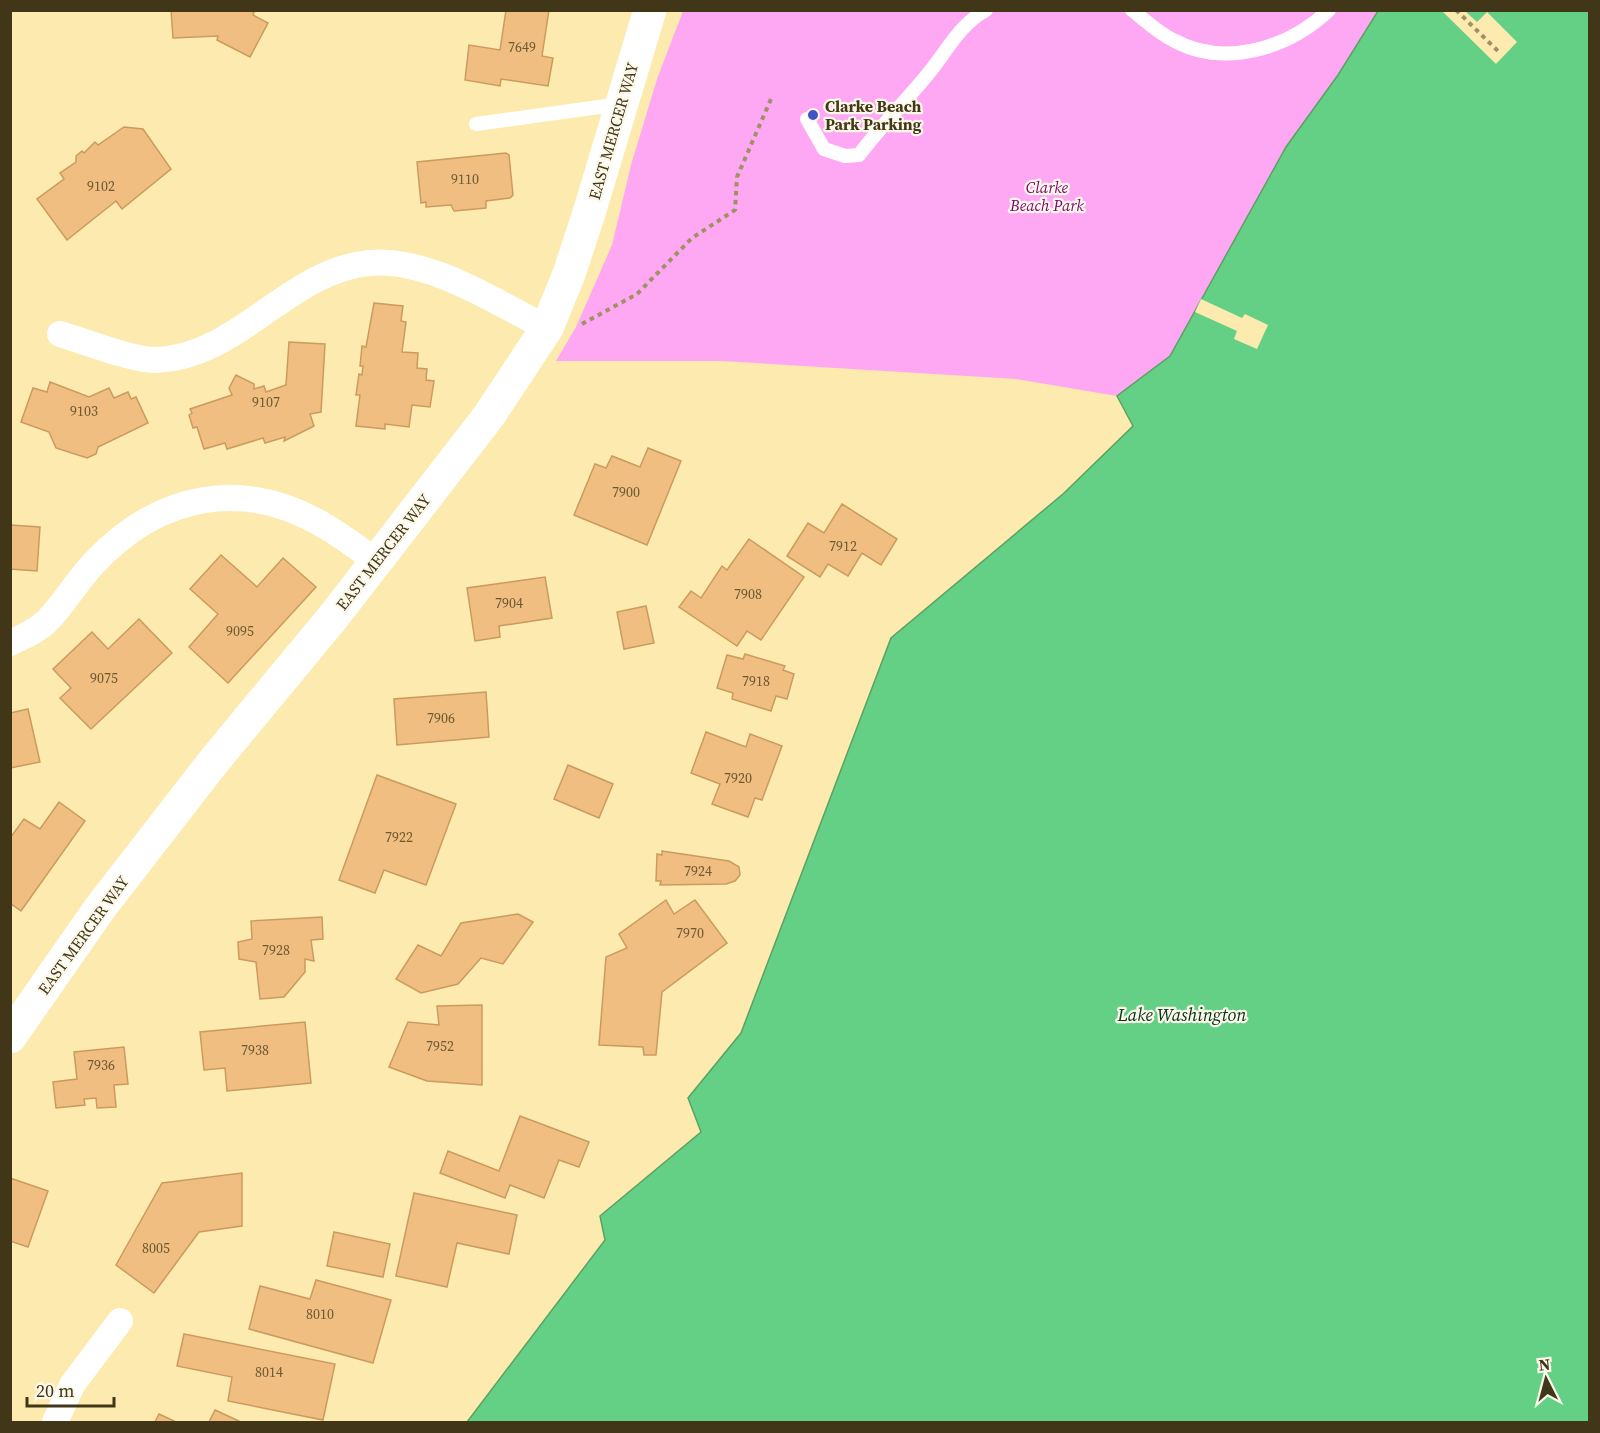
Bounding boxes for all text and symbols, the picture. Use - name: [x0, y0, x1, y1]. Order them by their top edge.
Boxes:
- house number: 7649: [508, 37, 536, 57]
- street label: EAST MERCER WAY: [583, 60, 643, 202]
- place label: Clarke Beach Park Parking: [825, 95, 922, 135]
- marker: Clarke Beach Park Parking: [806, 108, 820, 122]
- house number: 9110: [451, 169, 479, 189]
- house number: 9102: [87, 176, 115, 196]
- park label: Clarke Beach Park: [1009, 176, 1084, 216]
- house number: 9107: [252, 392, 280, 412]
- house number: 9103: [70, 401, 98, 421]
- house number: 7900: [612, 482, 640, 502]
- street label: EAST MERCER WAY: [331, 489, 435, 615]
- house number: 7912: [829, 536, 857, 556]
- house number: 7908: [734, 584, 762, 604]
- house number: 7904: [495, 593, 523, 613]
- house number: 9095: [226, 621, 254, 641]
- house number: 9075: [90, 668, 118, 688]
- house number: 7918: [742, 671, 770, 691]
- house number: 7906: [427, 708, 455, 728]
- house number: 7920: [724, 768, 752, 788]
- house number: 7922: [385, 827, 413, 847]
- house number: 7924: [684, 861, 712, 881]
- street label: EAST MERCER WAY: [32, 871, 134, 999]
- house number: 7970: [676, 923, 704, 943]
- house number: 7928: [262, 940, 290, 960]
- water label: Lake Washington: [1117, 1002, 1246, 1027]
- house number: 7952: [426, 1036, 454, 1056]
- house number: 7938: [241, 1040, 269, 1060]
- house number: 7936: [87, 1055, 115, 1075]
- house number: 8005: [142, 1238, 170, 1258]
- house number: 8010: [306, 1304, 334, 1324]
- north arrow: [1516, 1349, 1576, 1409]
- text: N: [1537, 1352, 1552, 1376]
- house number: 8014: [255, 1362, 283, 1382]
- scale bar: [27, 1370, 114, 1408]
- text: 20 m: [36, 1378, 74, 1403]

